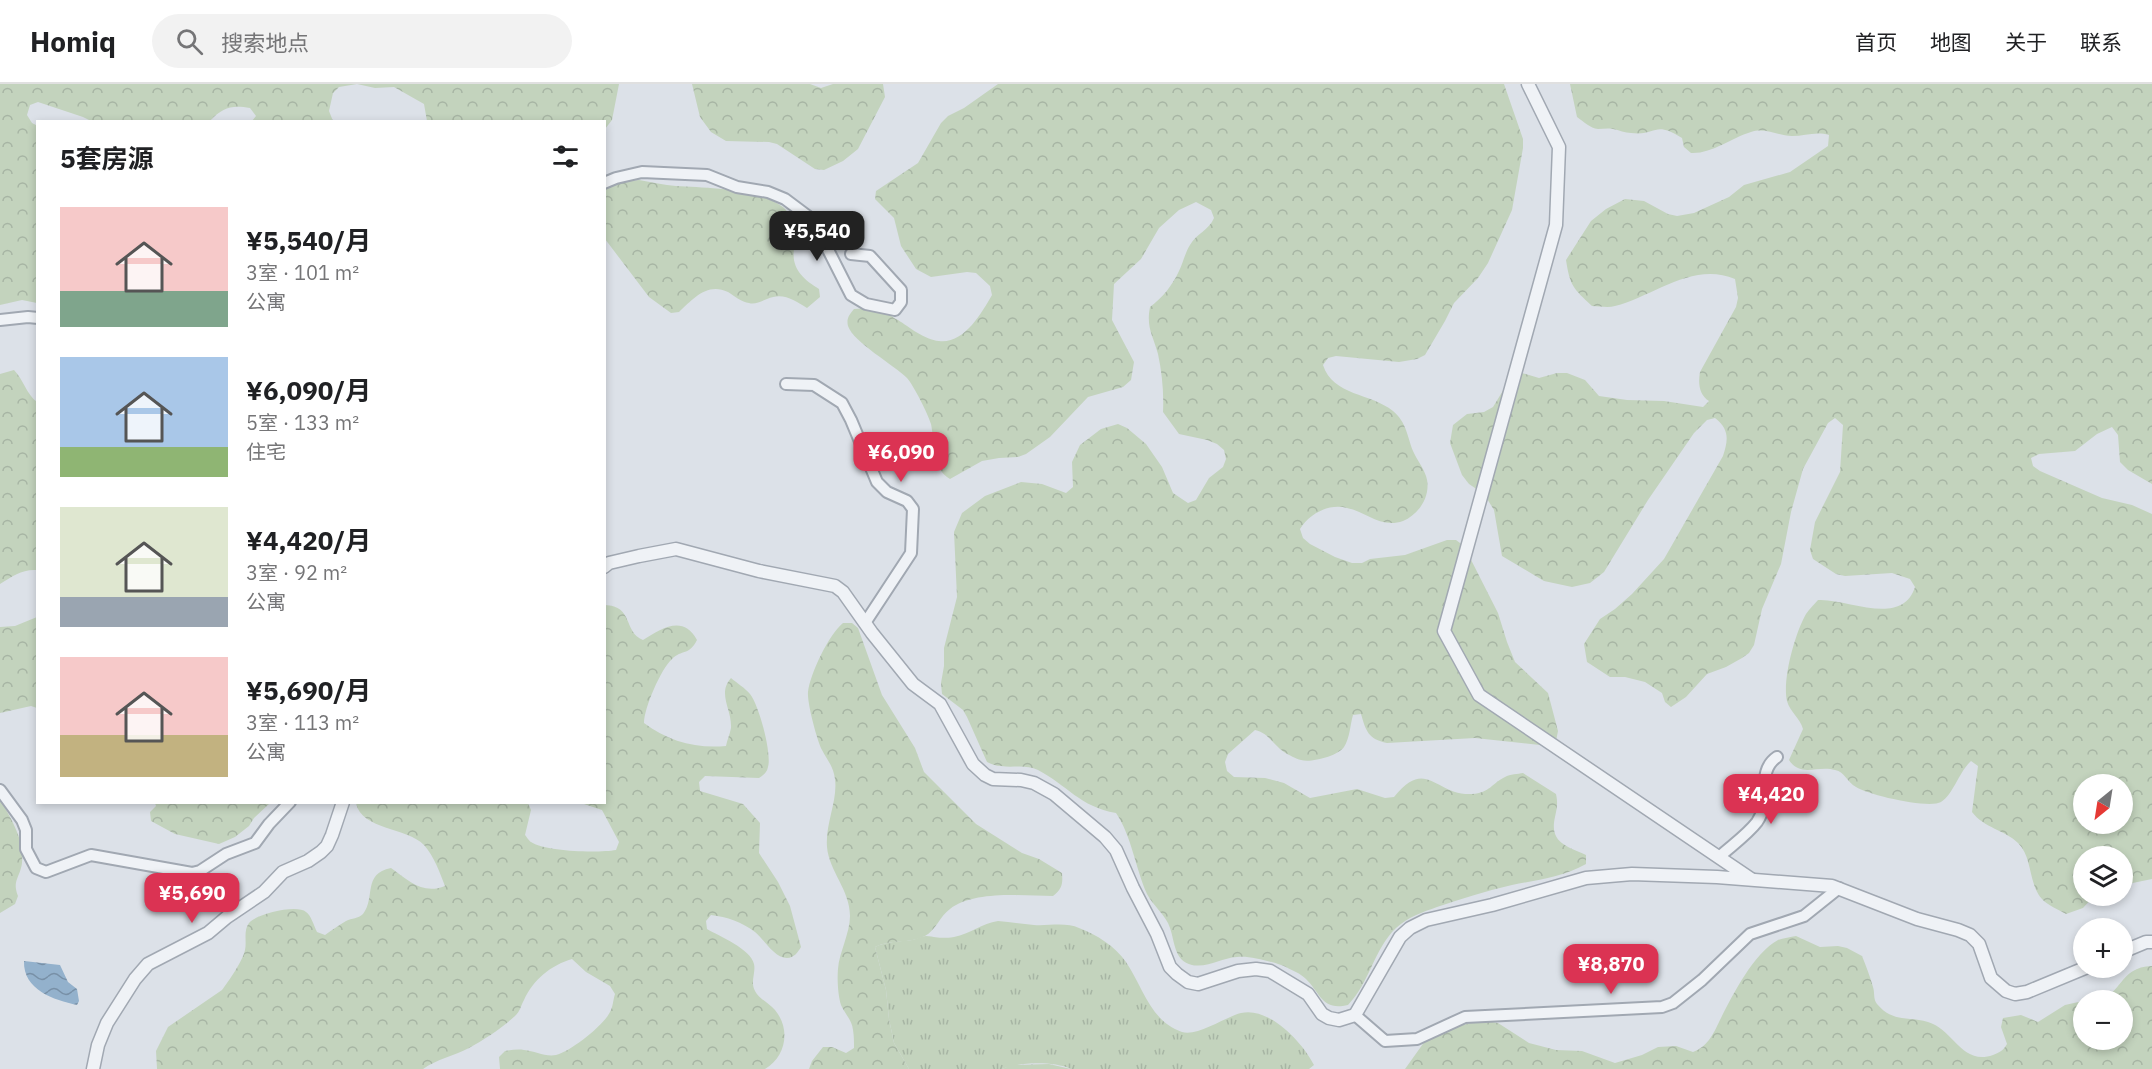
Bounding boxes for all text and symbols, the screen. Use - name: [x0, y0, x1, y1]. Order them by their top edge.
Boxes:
- search box: [152, 14, 572, 68]
- text: Homiq: [30, 23, 116, 60]
- icon: search: [173, 25, 206, 58]
- text: 搜索地点: [221, 28, 309, 57]
- text: 首页: [1855, 28, 1897, 56]
- text: 地图: [1930, 28, 1972, 56]
- text: 关于: [2005, 28, 2047, 56]
- text: 联系: [2080, 28, 2122, 56]
- icon: filters: [549, 140, 582, 173]
- text: 5套房源: [60, 141, 154, 175]
- pin: ¥5,540: [768, 211, 866, 262]
- text: ¥5,540: [783, 217, 851, 244]
- text: ¥5,540/月: [246, 223, 371, 257]
- icon: home: [108, 231, 180, 303]
- text: 3室 · 101 m²: [246, 259, 359, 286]
- text: 公寓: [246, 288, 286, 315]
- text: ¥6,090/月: [246, 373, 371, 407]
- icon: home: [108, 381, 180, 453]
- text: 5室 · 133 m²: [246, 409, 359, 436]
- pin: ¥6,090: [852, 432, 950, 483]
- text: 住宅: [246, 438, 286, 465]
- text: ¥6,090: [867, 438, 935, 465]
- text: ¥4,420/月: [246, 523, 371, 557]
- icon: home: [108, 531, 180, 603]
- text: 3室 · 92 m²: [246, 559, 347, 586]
- text: 公寓: [246, 588, 286, 615]
- text: ¥5,690/月: [246, 673, 371, 707]
- icon: home: [108, 681, 180, 753]
- text: 3室 · 113 m²: [246, 709, 359, 736]
- text: 公寓: [246, 738, 286, 765]
- pin: ¥4,420: [1722, 774, 1820, 825]
- north arrow: [2073, 774, 2133, 834]
- map controls: [2073, 774, 2133, 1050]
- text: ¥4,420: [1737, 780, 1805, 807]
- button: layers: [2073, 846, 2133, 906]
- pin: ¥5,690: [143, 873, 241, 924]
- text: ¥5,690: [158, 879, 226, 906]
- button: +: [2073, 918, 2133, 978]
- pin: ¥8,870: [1562, 944, 1660, 995]
- text: ¥8,870: [1577, 950, 1645, 977]
- button: −: [2073, 990, 2133, 1050]

